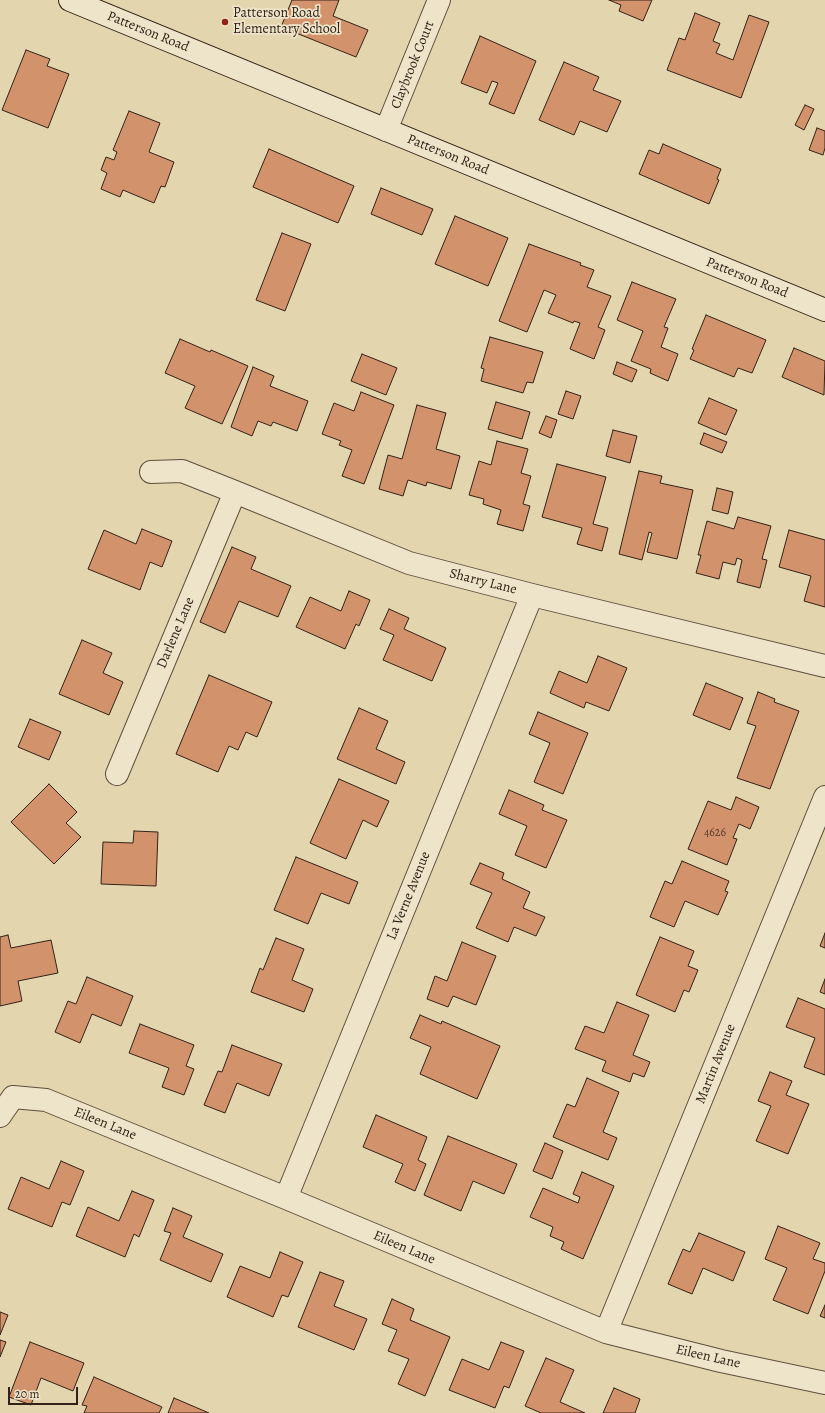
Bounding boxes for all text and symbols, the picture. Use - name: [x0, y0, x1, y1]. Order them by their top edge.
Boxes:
- place label: Patterson Road Elementary School: [233, 6, 340, 38]
- street label: Patterson Road: [105, 8, 191, 56]
- marker: Patterson Road Elementary School: [220, 17, 230, 27]
- street label: Claybrook Court: [388, 18, 438, 112]
- street label: Patterson Road: [405, 131, 491, 179]
- street label: Patterson Road: [704, 254, 790, 302]
- street label: Sharry Lane: [448, 566, 518, 598]
- street label: Darlene Lane: [153, 595, 199, 671]
- house number: 4626: [704, 826, 726, 840]
- street label: La Verne Avenue: [384, 849, 434, 943]
- street label: Martin Avenue: [692, 1022, 740, 1106]
- street label: Eileen Lane: [71, 1104, 139, 1144]
- street label: Eileen Lane: [370, 1227, 438, 1269]
- street label: Eileen Lane: [674, 1341, 742, 1373]
- scale bar: [10, 1379, 80, 1405]
- text: 20 m: [15, 1386, 39, 1402]

